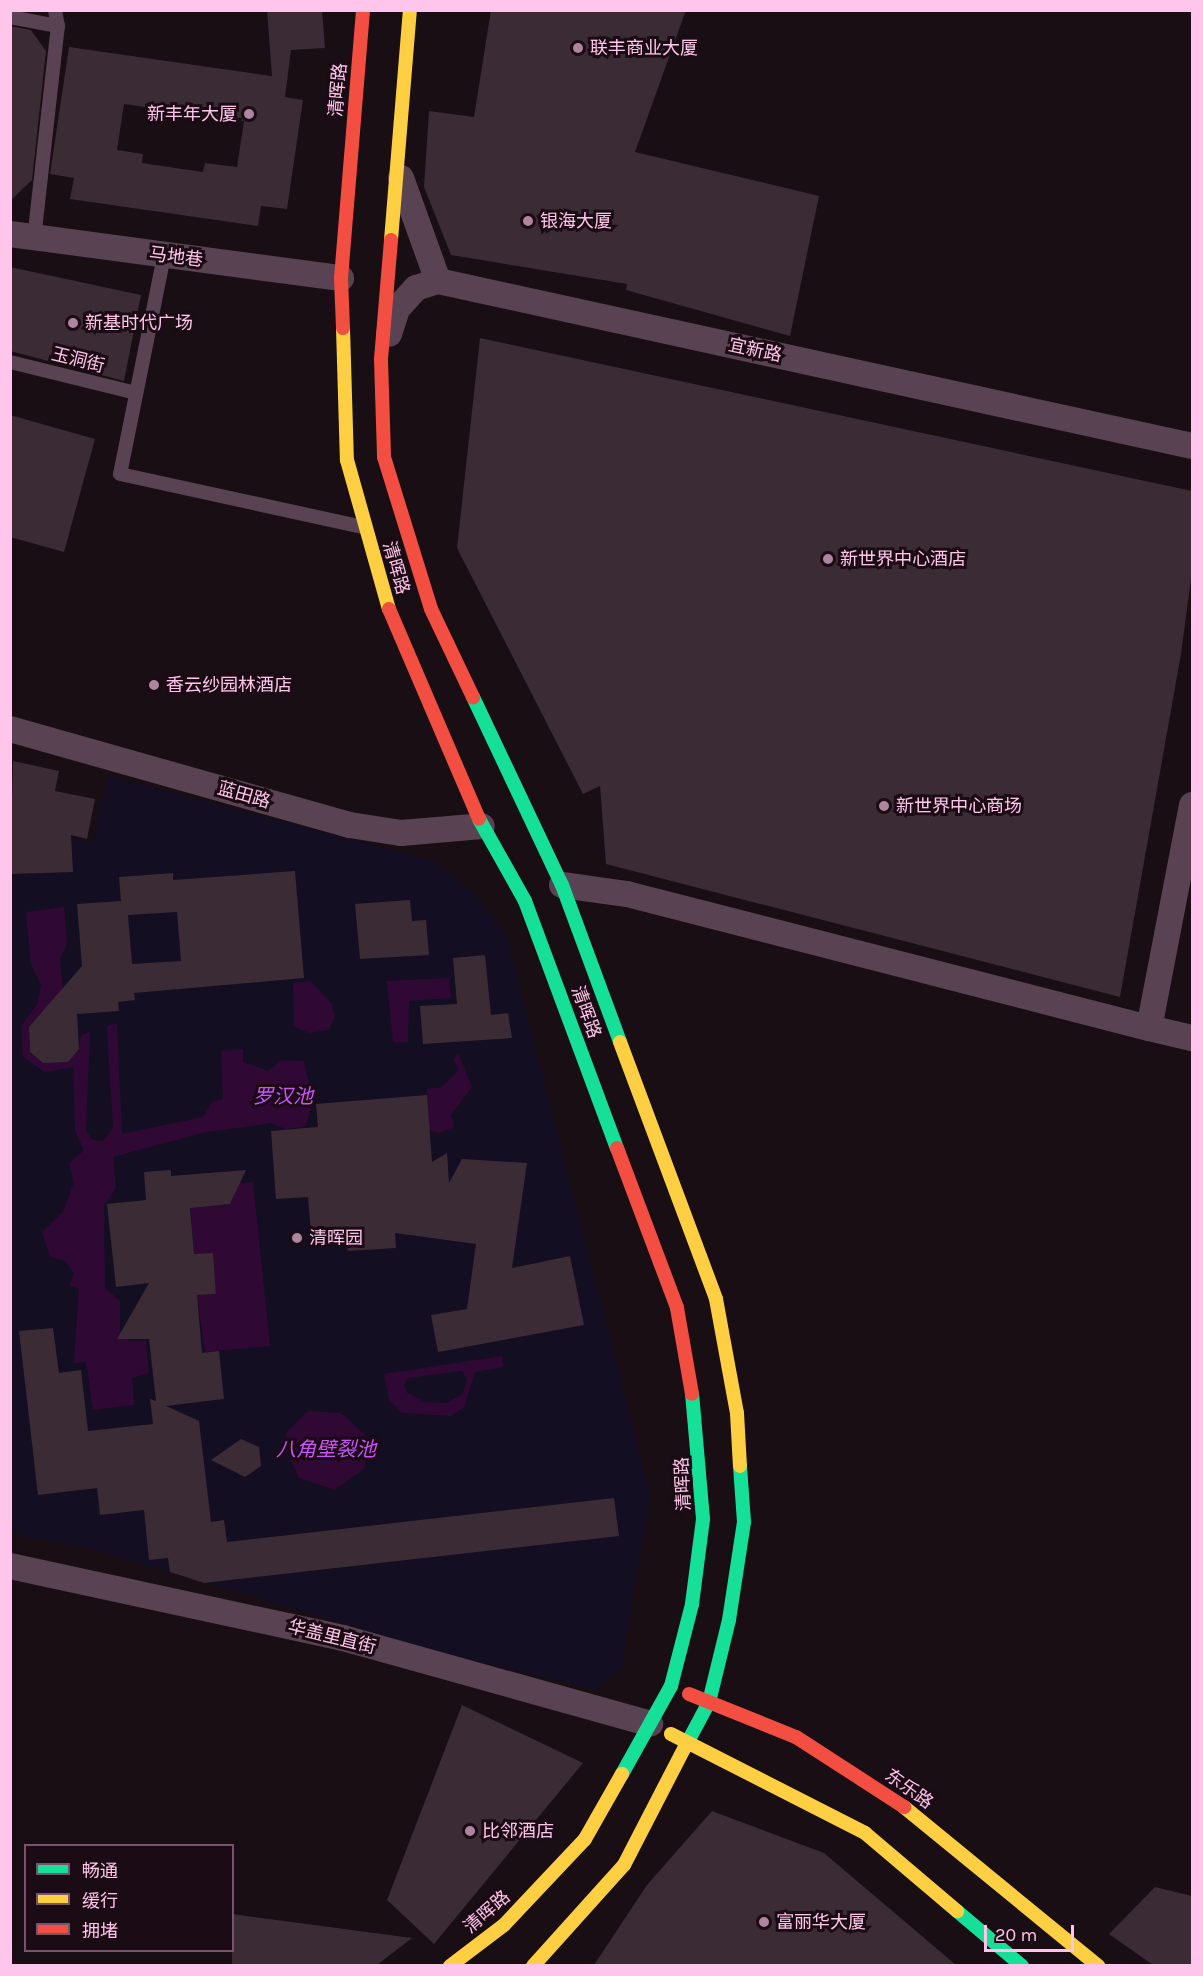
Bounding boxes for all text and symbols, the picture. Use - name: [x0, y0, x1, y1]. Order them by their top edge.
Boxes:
- place label: 联丰商业大厦: [590, 37, 698, 59]
- marker: 联丰商业大厦: [571, 41, 585, 55]
- street label: 清晖路: [325, 62, 351, 118]
- place label: 新丰年大厦: [147, 103, 237, 125]
- marker: 新丰年大厦: [242, 107, 256, 121]
- place label: 银海大厦: [540, 210, 612, 232]
- marker: 银海大厦: [521, 214, 535, 228]
- street label: 马地巷: [148, 243, 204, 271]
- place label: 新基时代广场: [85, 312, 193, 334]
- marker: 新基时代广场: [66, 316, 80, 330]
- street label: 宜新路: [726, 334, 784, 366]
- street label: 玉洞街: [49, 343, 107, 377]
- street label: 清晖路: [378, 539, 414, 597]
- place label: 新世界中心酒店: [840, 548, 966, 570]
- marker: 新世界中心酒店: [821, 552, 835, 566]
- place label: 香云纱园林酒店: [166, 674, 292, 696]
- marker: 香云纱园林酒店: [147, 678, 161, 692]
- street label: 蓝田路: [215, 777, 273, 813]
- place label: 新世界中心商场: [896, 795, 1022, 817]
- marker: 新世界中心商场: [877, 799, 891, 813]
- street label: 清晖路: [567, 983, 605, 1041]
- water label: 罗汉池: [253, 1084, 313, 1108]
- place label: 清晖园: [309, 1227, 363, 1249]
- marker: 清晖园: [290, 1231, 304, 1245]
- water label: 八角壁裂池: [276, 1437, 376, 1461]
- street label: 清晖路: [671, 1456, 695, 1512]
- street label: 华盖里直街: [286, 1616, 378, 1658]
- street label: 东乐路: [881, 1764, 937, 1814]
- place label: 比邻酒店: [482, 1820, 554, 1842]
- marker: 比邻酒店: [463, 1824, 477, 1838]
- legend: [24, 1844, 234, 1952]
- text: 畅通: [82, 1860, 118, 1882]
- street label: 清晖路: [460, 1886, 514, 1938]
- text: 缓行: [82, 1890, 118, 1912]
- place label: 富丽华大厦: [776, 1911, 866, 1933]
- scale bar: [987, 1913, 1077, 1951]
- marker: 富丽华大厦: [757, 1915, 771, 1929]
- text: 拥堵: [82, 1920, 118, 1942]
- text: 20 m: [995, 1924, 1037, 1946]

